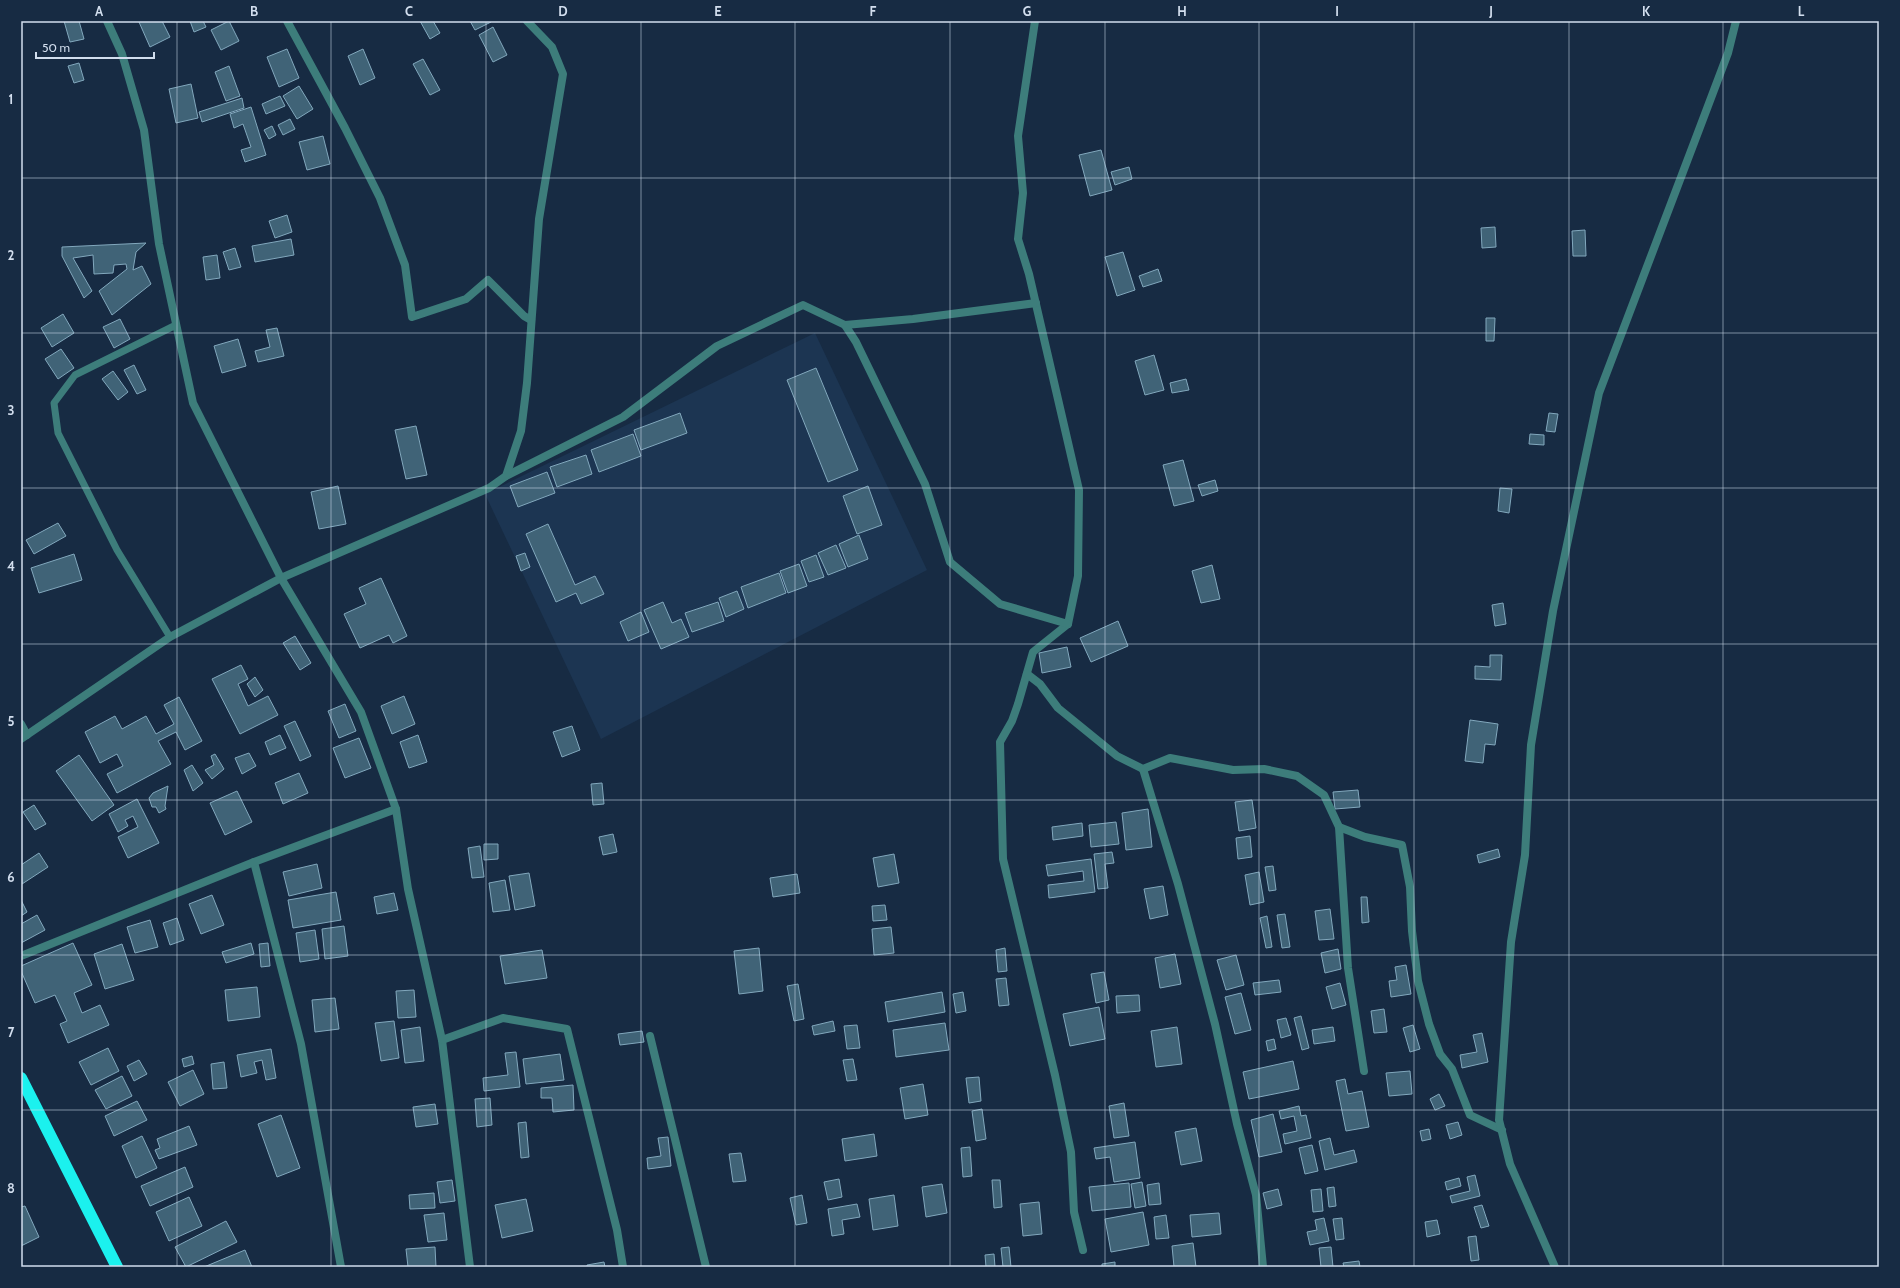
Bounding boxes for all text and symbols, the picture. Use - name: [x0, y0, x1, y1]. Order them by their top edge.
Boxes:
- text: A: [95, 3, 104, 19]
- text: B: [250, 3, 258, 19]
- text: C: [405, 3, 413, 19]
- text: D: [558, 3, 568, 19]
- text: E: [714, 3, 722, 19]
- text: F: [870, 3, 877, 19]
- text: G: [1023, 3, 1032, 19]
- text: H: [1177, 3, 1187, 19]
- text: I: [1335, 3, 1339, 19]
- text: J: [1488, 3, 1493, 19]
- text: K: [1642, 3, 1651, 19]
- text: L: [1798, 3, 1805, 19]
- scale bar: [36, 34, 154, 60]
- text: 50 m: [42, 40, 70, 55]
- text: 1: [9, 91, 13, 107]
- text: 2: [8, 247, 15, 263]
- text: 3: [7, 402, 15, 418]
- text: 4: [7, 558, 15, 574]
- text: 5: [8, 713, 15, 729]
- text: 6: [7, 869, 15, 885]
- text: 7: [8, 1024, 15, 1040]
- text: 8: [7, 1180, 15, 1196]

